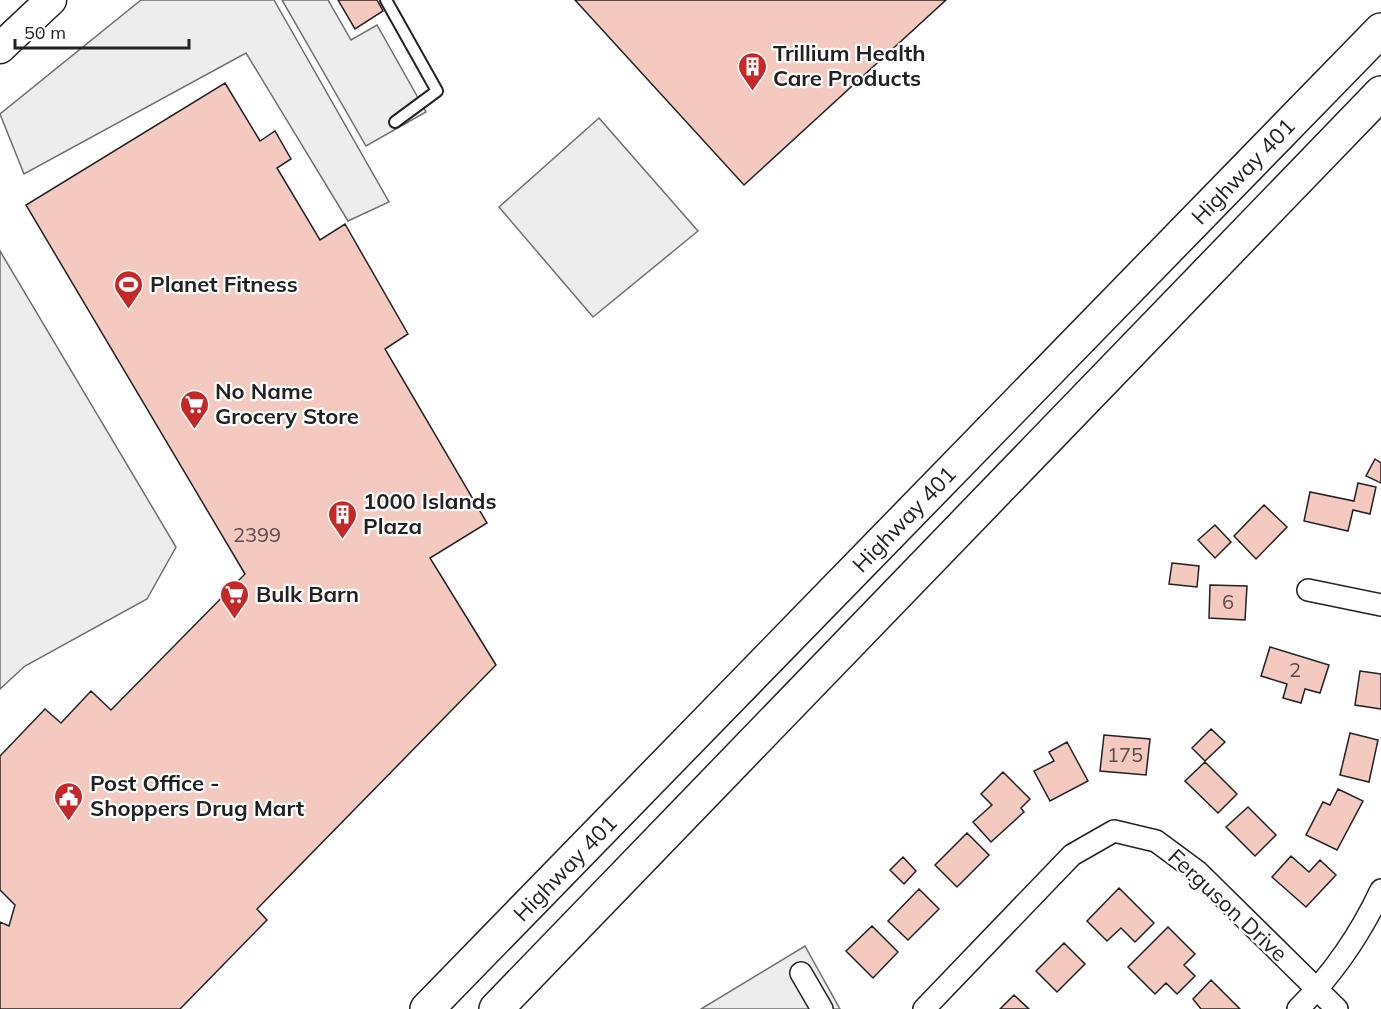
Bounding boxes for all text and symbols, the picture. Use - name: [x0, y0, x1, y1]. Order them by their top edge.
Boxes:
- scale bar: [15, 12, 189, 50]
- text: 50 m: [24, 21, 66, 44]
- place label: Trillium Health Care Products: [773, 39, 926, 92]
- building icon: Trillium Health Care Products: [736, 50, 768, 92]
- street label: Highway 401: [1185, 112, 1301, 230]
- sports icon: Planet Fitness: [113, 268, 145, 310]
- place label: Planet Fitness: [150, 270, 298, 298]
- place label: No Name Grocery Store: [215, 377, 359, 430]
- supermarket icon: No Name Grocery Store: [178, 388, 210, 430]
- street label: Highway 401: [846, 460, 962, 578]
- place label: 1000 Islands Plaza: [363, 487, 496, 540]
- building icon: 1000 Islands Plaza: [326, 498, 358, 540]
- house number: 2399: [233, 522, 281, 547]
- supermarket icon: Bulk Barn: [219, 578, 251, 620]
- place label: Bulk Barn: [256, 580, 359, 608]
- house number: 6: [1222, 589, 1234, 614]
- house number: 2: [1289, 657, 1301, 682]
- house number: 175: [1107, 742, 1143, 767]
- place label: Post Office - Shoppers Drug Mart: [90, 769, 304, 822]
- public building icon: Post Office - Shoppers Drug Mart: [53, 780, 85, 822]
- street label: Highway 401: [507, 809, 623, 927]
- street label: Ferguson Drive: [1163, 843, 1293, 967]

